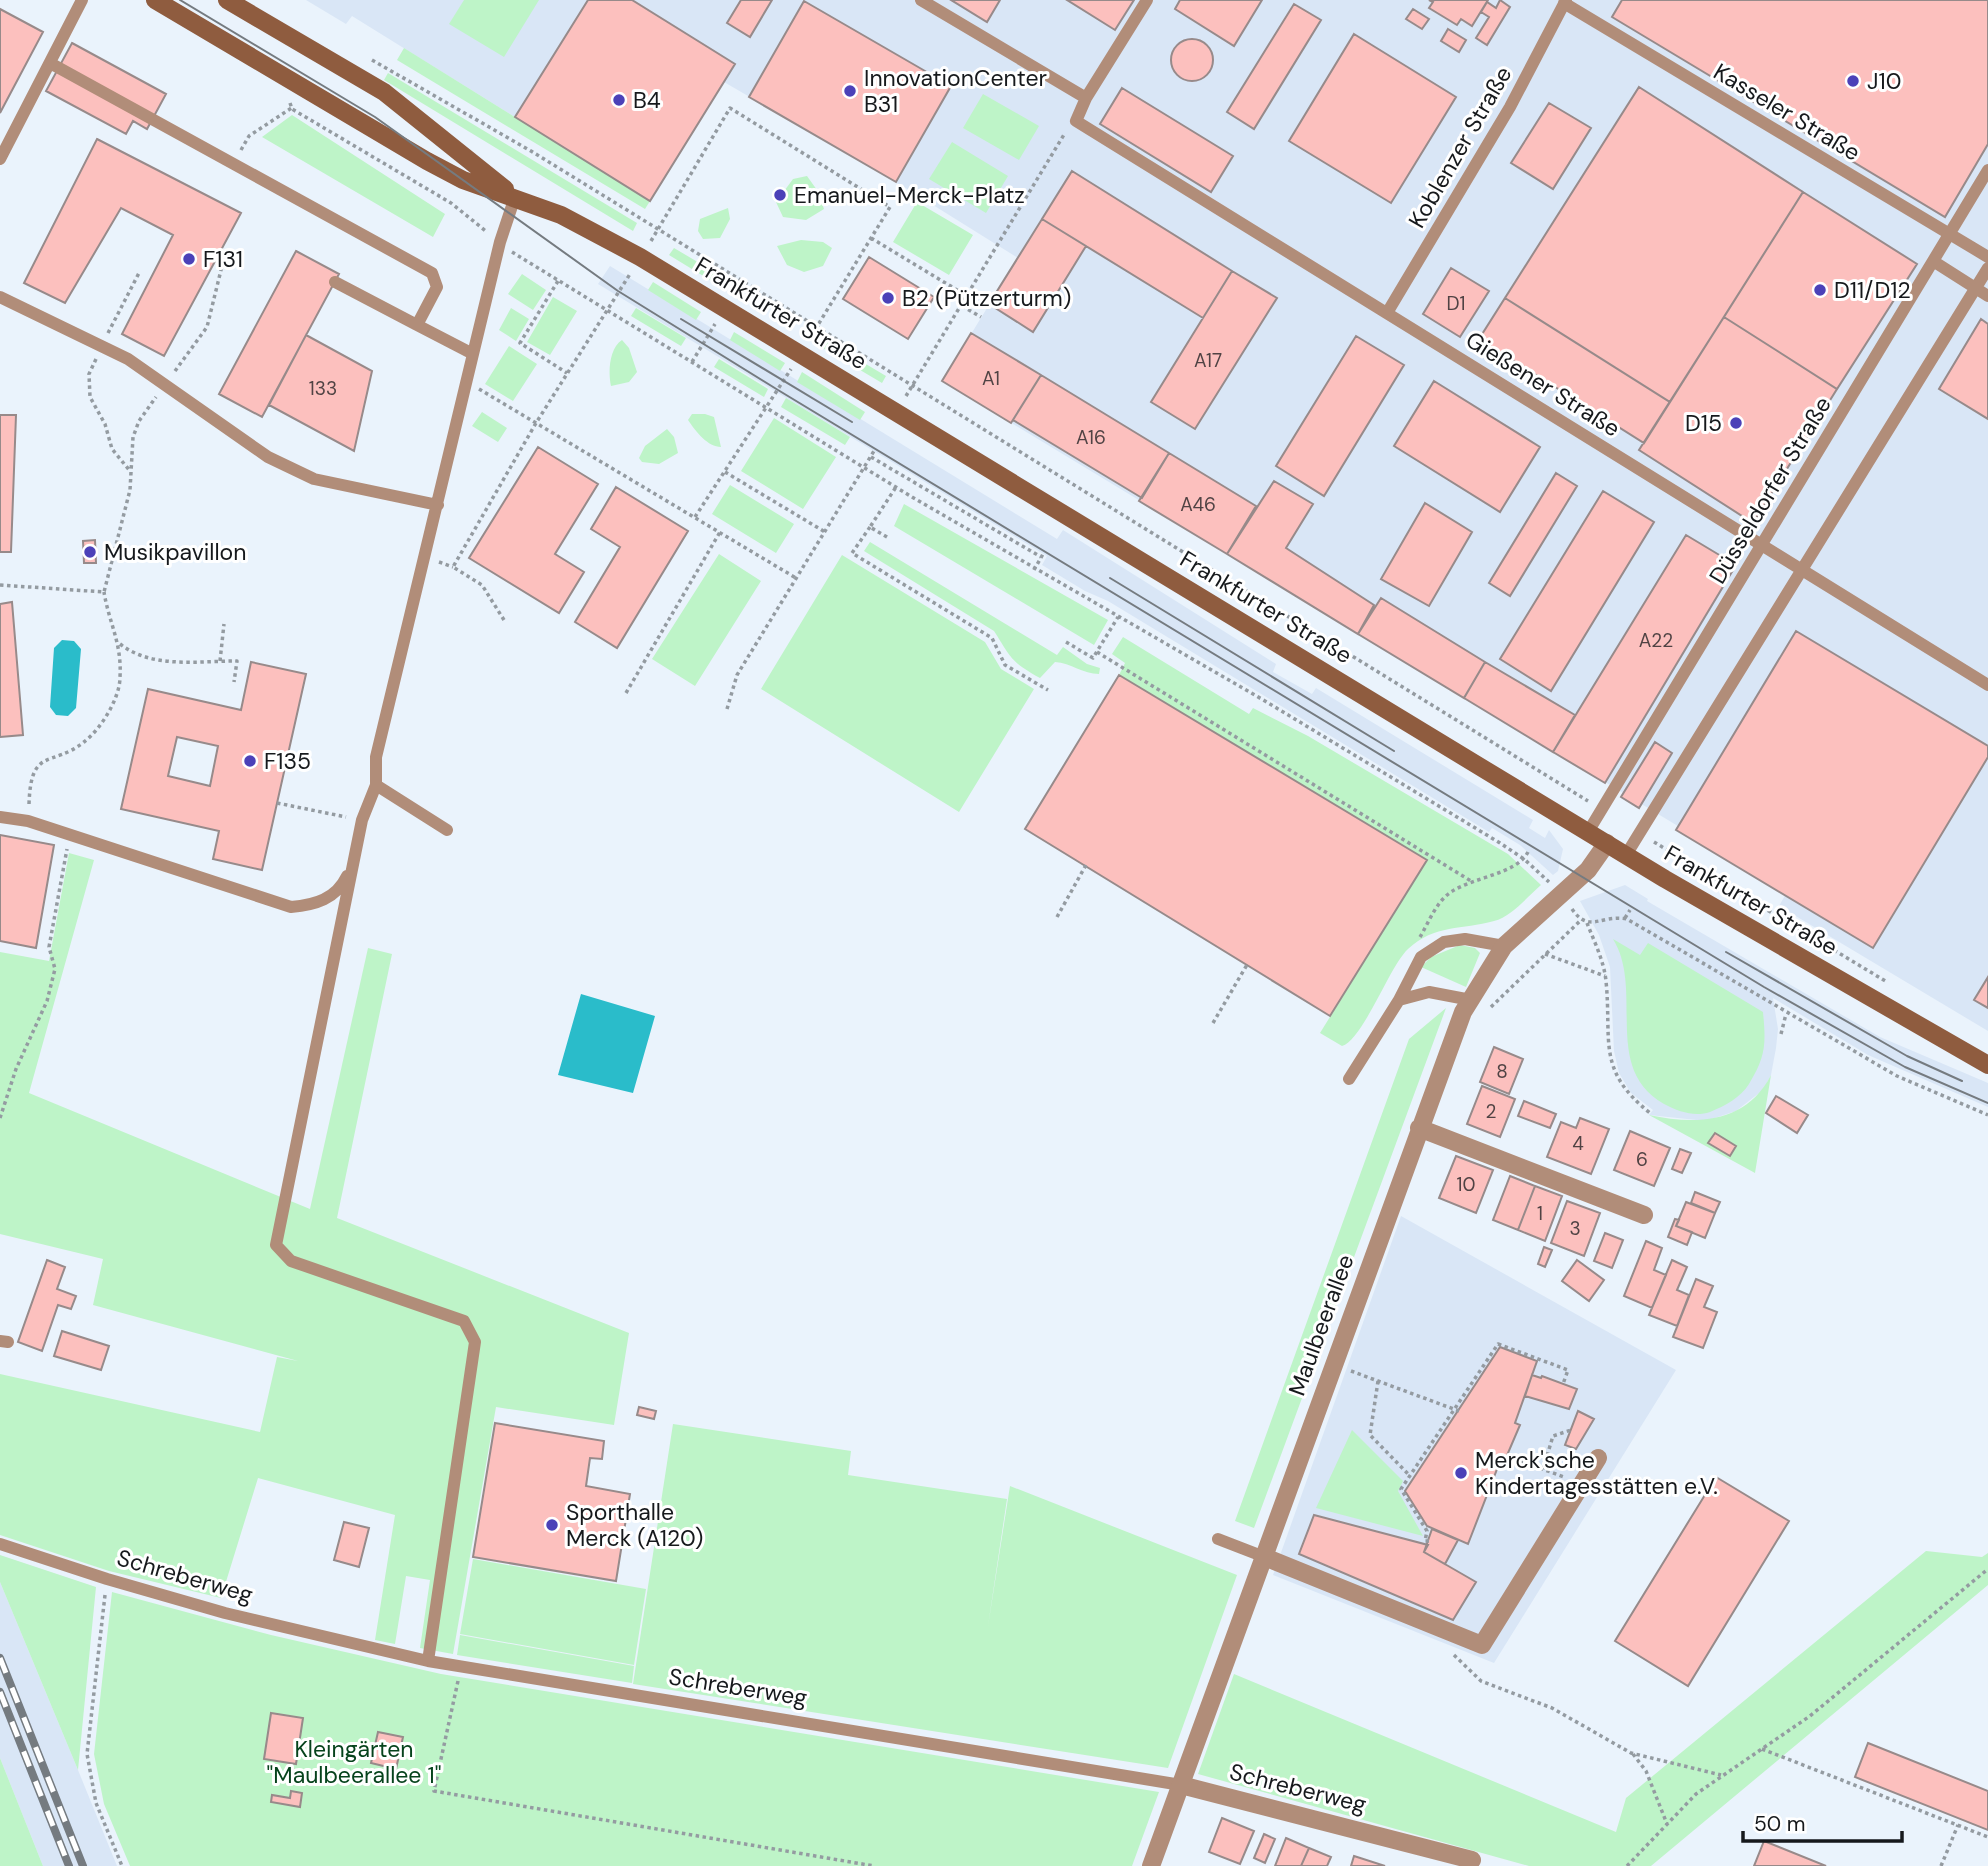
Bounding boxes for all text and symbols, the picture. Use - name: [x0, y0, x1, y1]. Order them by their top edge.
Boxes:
- street label: Kasseler Straße: [1708, 56, 1866, 168]
- street label: Koblenzer Straße: [1402, 61, 1518, 233]
- place label: InnovationCenter B31: [864, 63, 1047, 119]
- place label: J10: [1867, 66, 1901, 96]
- marker: J10: [1845, 73, 1861, 89]
- marker: InnovationCenter B31: [842, 83, 858, 99]
- place label: B4: [633, 85, 661, 115]
- marker: B4: [611, 92, 627, 108]
- place label: Emanuel-Merck-Platz: [794, 180, 1025, 210]
- marker: Emanuel-Merck-Platz: [772, 187, 788, 203]
- place label: F131: [203, 244, 243, 274]
- street label: Frankfurter Straße: [690, 250, 872, 376]
- marker: F131: [181, 251, 197, 267]
- place label: D11/D12: [1834, 275, 1911, 305]
- marker: D11/D12: [1812, 282, 1828, 298]
- place label: B2 (Pützerturm): [902, 283, 1071, 313]
- marker: B2 (Pützerturm): [880, 290, 896, 306]
- house number: D1: [1446, 291, 1466, 316]
- street label: Gießener Straße: [1460, 325, 1626, 443]
- house number: A17: [1194, 348, 1222, 373]
- house number: A1: [982, 366, 1000, 391]
- house number: 133: [309, 376, 337, 401]
- street label: Düsseldorfer Straße: [1702, 391, 1838, 589]
- place label: D15: [1685, 408, 1722, 438]
- marker: D15: [1728, 415, 1744, 431]
- house number: A16: [1076, 425, 1106, 450]
- house number: A46: [1180, 492, 1216, 517]
- place label: Musikpavillon: [104, 537, 246, 567]
- marker: Musikpavillon: [82, 544, 98, 560]
- street label: Frankfurter Straße: [1175, 544, 1357, 670]
- house number: A22: [1639, 628, 1673, 653]
- place label: F135: [264, 746, 311, 776]
- marker: F135: [242, 753, 258, 769]
- street label: Frankfurter Straße: [1659, 838, 1843, 962]
- house number: 8: [1496, 1059, 1508, 1084]
- house number: 2: [1486, 1099, 1497, 1124]
- house number: 4: [1572, 1131, 1584, 1156]
- house number: 6: [1636, 1147, 1648, 1172]
- house number: 10: [1457, 1172, 1475, 1197]
- house number: 1: [1537, 1201, 1543, 1226]
- house number: 3: [1569, 1216, 1581, 1241]
- street label: Maulbeerallee: [1282, 1250, 1360, 1400]
- place label: Merck'sche Kindertagesstätten e.V.: [1475, 1445, 1718, 1501]
- marker: Merck'sche Kindertagesstätten e.V.: [1453, 1465, 1469, 1481]
- place label: Sporthalle Merck (A120): [566, 1497, 703, 1553]
- marker: Sporthalle Merck (A120): [544, 1517, 560, 1533]
- street label: Schreberweg: [114, 1542, 256, 1610]
- street label: Schreberweg: [667, 1661, 810, 1713]
- park label: Kleingärten "Maulbeerallee 1": [267, 1734, 441, 1790]
- street label: Schreberweg: [1227, 1757, 1370, 1820]
- scale bar: [1743, 1800, 1902, 1844]
- text: 50 m: [1754, 1810, 1805, 1838]

